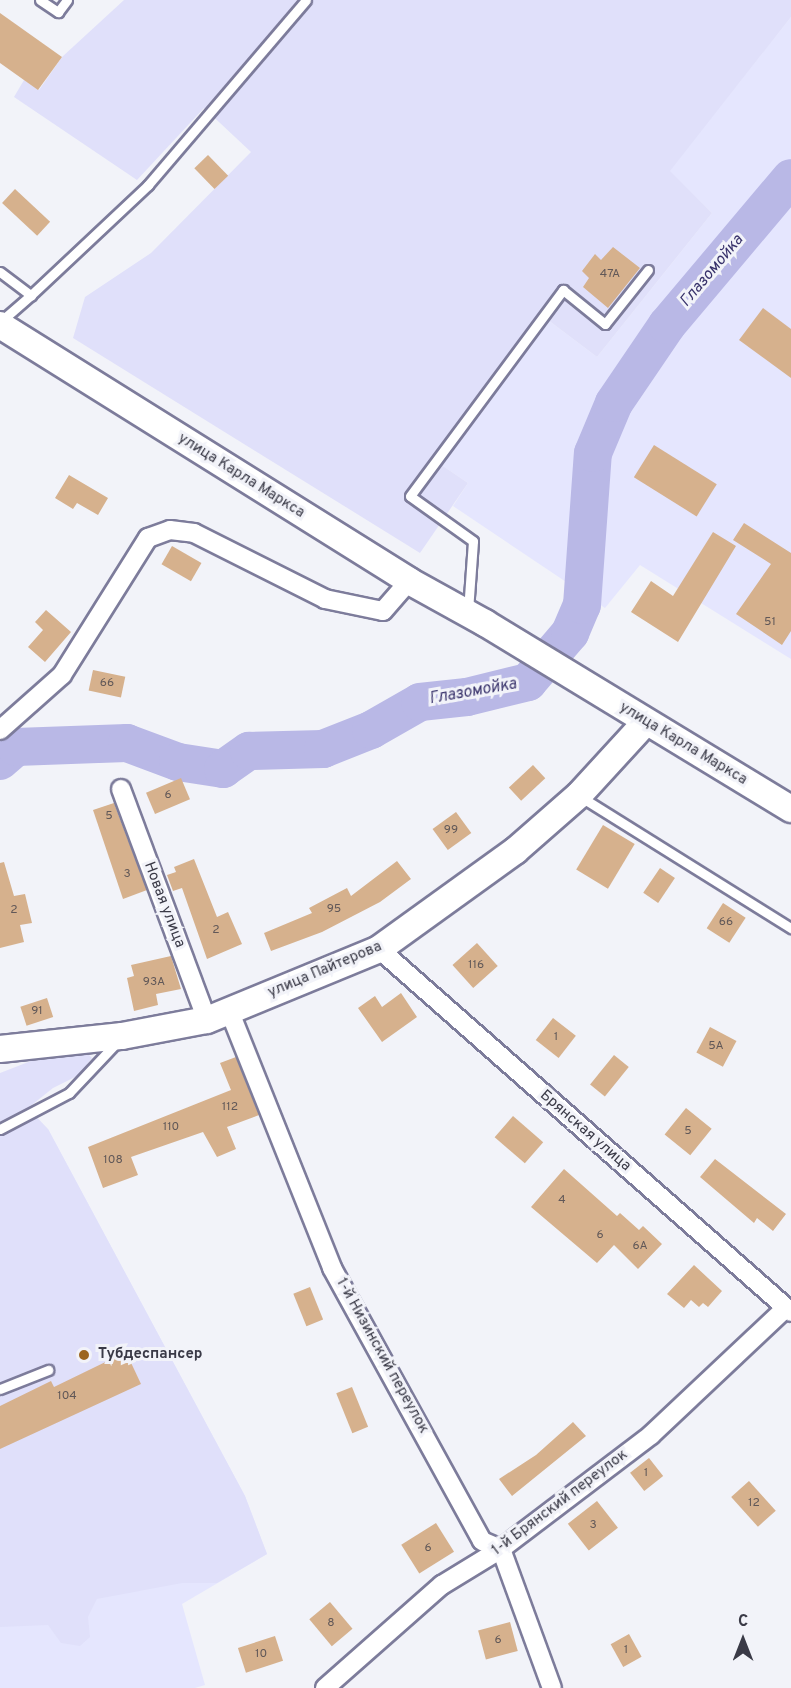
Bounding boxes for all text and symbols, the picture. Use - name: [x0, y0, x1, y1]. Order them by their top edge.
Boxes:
- water label: Глазомойка: [676, 231, 748, 311]
- house number: 47А: [600, 268, 620, 282]
- street label: улица Карла Маркса: [174, 430, 308, 522]
- house number: 51: [764, 616, 776, 630]
- water label: Глазомойка: [428, 675, 518, 709]
- house number: 66: [100, 677, 114, 691]
- street label: улица Карла Маркса: [616, 699, 750, 789]
- house number: 6: [164, 789, 172, 803]
- house number: 5: [105, 810, 113, 824]
- house number: 99: [444, 824, 458, 838]
- street label: Новая улица: [139, 860, 189, 950]
- house number: 3: [123, 868, 131, 882]
- house number: 95: [327, 903, 341, 917]
- house number: 2: [10, 904, 18, 918]
- house number: 66: [719, 916, 733, 930]
- house number: 2: [212, 924, 220, 938]
- street label: улица Пайтерова: [265, 938, 385, 1002]
- house number: 116: [468, 959, 484, 973]
- house number: 93А: [143, 976, 165, 990]
- house number: 91: [31, 1005, 43, 1019]
- house number: 1: [554, 1031, 558, 1045]
- house number: 5А: [708, 1040, 724, 1054]
- street label: Брянская улица: [536, 1087, 634, 1175]
- house number: 112: [222, 1101, 238, 1115]
- house number: 110: [163, 1121, 179, 1135]
- house number: 5: [684, 1125, 692, 1139]
- house number: 108: [103, 1154, 123, 1168]
- house number: 4: [558, 1194, 566, 1208]
- house number: 6: [596, 1229, 604, 1243]
- house number: 6А: [632, 1240, 648, 1254]
- street label: 1-й Низинский переулок: [332, 1275, 432, 1437]
- marker: Тубдеспансер: [75, 1346, 93, 1364]
- place label: Тубдеспансер: [98, 1346, 202, 1364]
- house number: 104: [57, 1390, 77, 1404]
- street label: 1-й Брянский переулок: [489, 1446, 631, 1560]
- house number: 1: [644, 1467, 648, 1481]
- house number: 12: [748, 1497, 760, 1511]
- house number: 3: [589, 1519, 597, 1533]
- house number: 6: [424, 1542, 432, 1556]
- north arrow: [713, 1610, 773, 1670]
- text: С: [738, 1612, 748, 1632]
- house number: 8: [327, 1617, 335, 1631]
- house number: 6: [494, 1634, 502, 1648]
- house number: 1: [624, 1644, 628, 1658]
- house number: 10: [255, 1648, 267, 1662]

